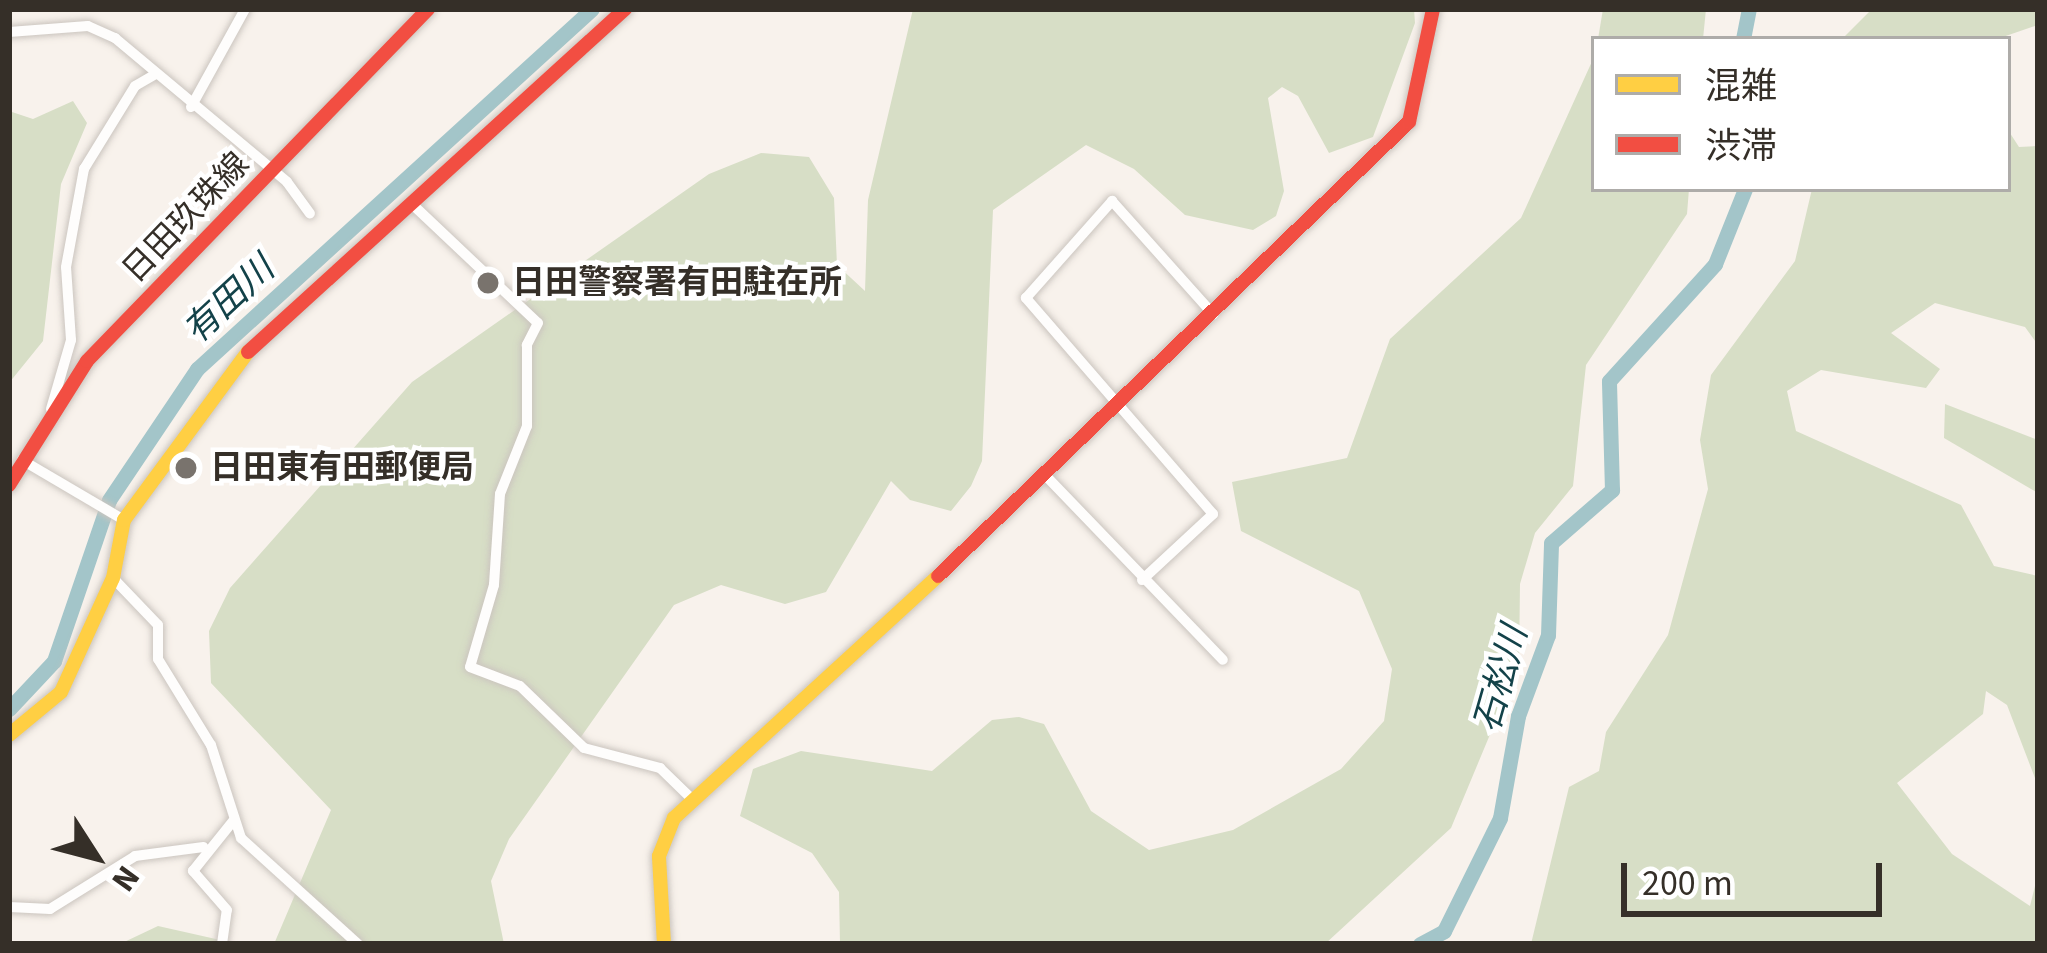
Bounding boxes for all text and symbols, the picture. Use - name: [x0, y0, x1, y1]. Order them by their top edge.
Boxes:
- legend: [1591, 36, 2011, 192]
- text: 混雑: [1705, 61, 1777, 112]
- text: 渋滞: [1705, 121, 1777, 172]
- street label: 日田玖珠線: [114, 145, 258, 291]
- water label: 有田川: [175, 247, 283, 353]
- place label: 日田警察署有田駐在所: [512, 263, 842, 303]
- marker: 日田警察署有田駐在所: [475, 270, 501, 296]
- place label: 日田東有田郵便局: [210, 448, 474, 488]
- marker: 日田東有田郵便局: [173, 455, 199, 481]
- water label: 石松川: [1465, 621, 1537, 737]
- north arrow: [36, 797, 156, 917]
- scale bar: [1627, 839, 1888, 913]
- text: N: [100, 856, 151, 901]
- text: 200 m: [1642, 858, 1733, 909]

